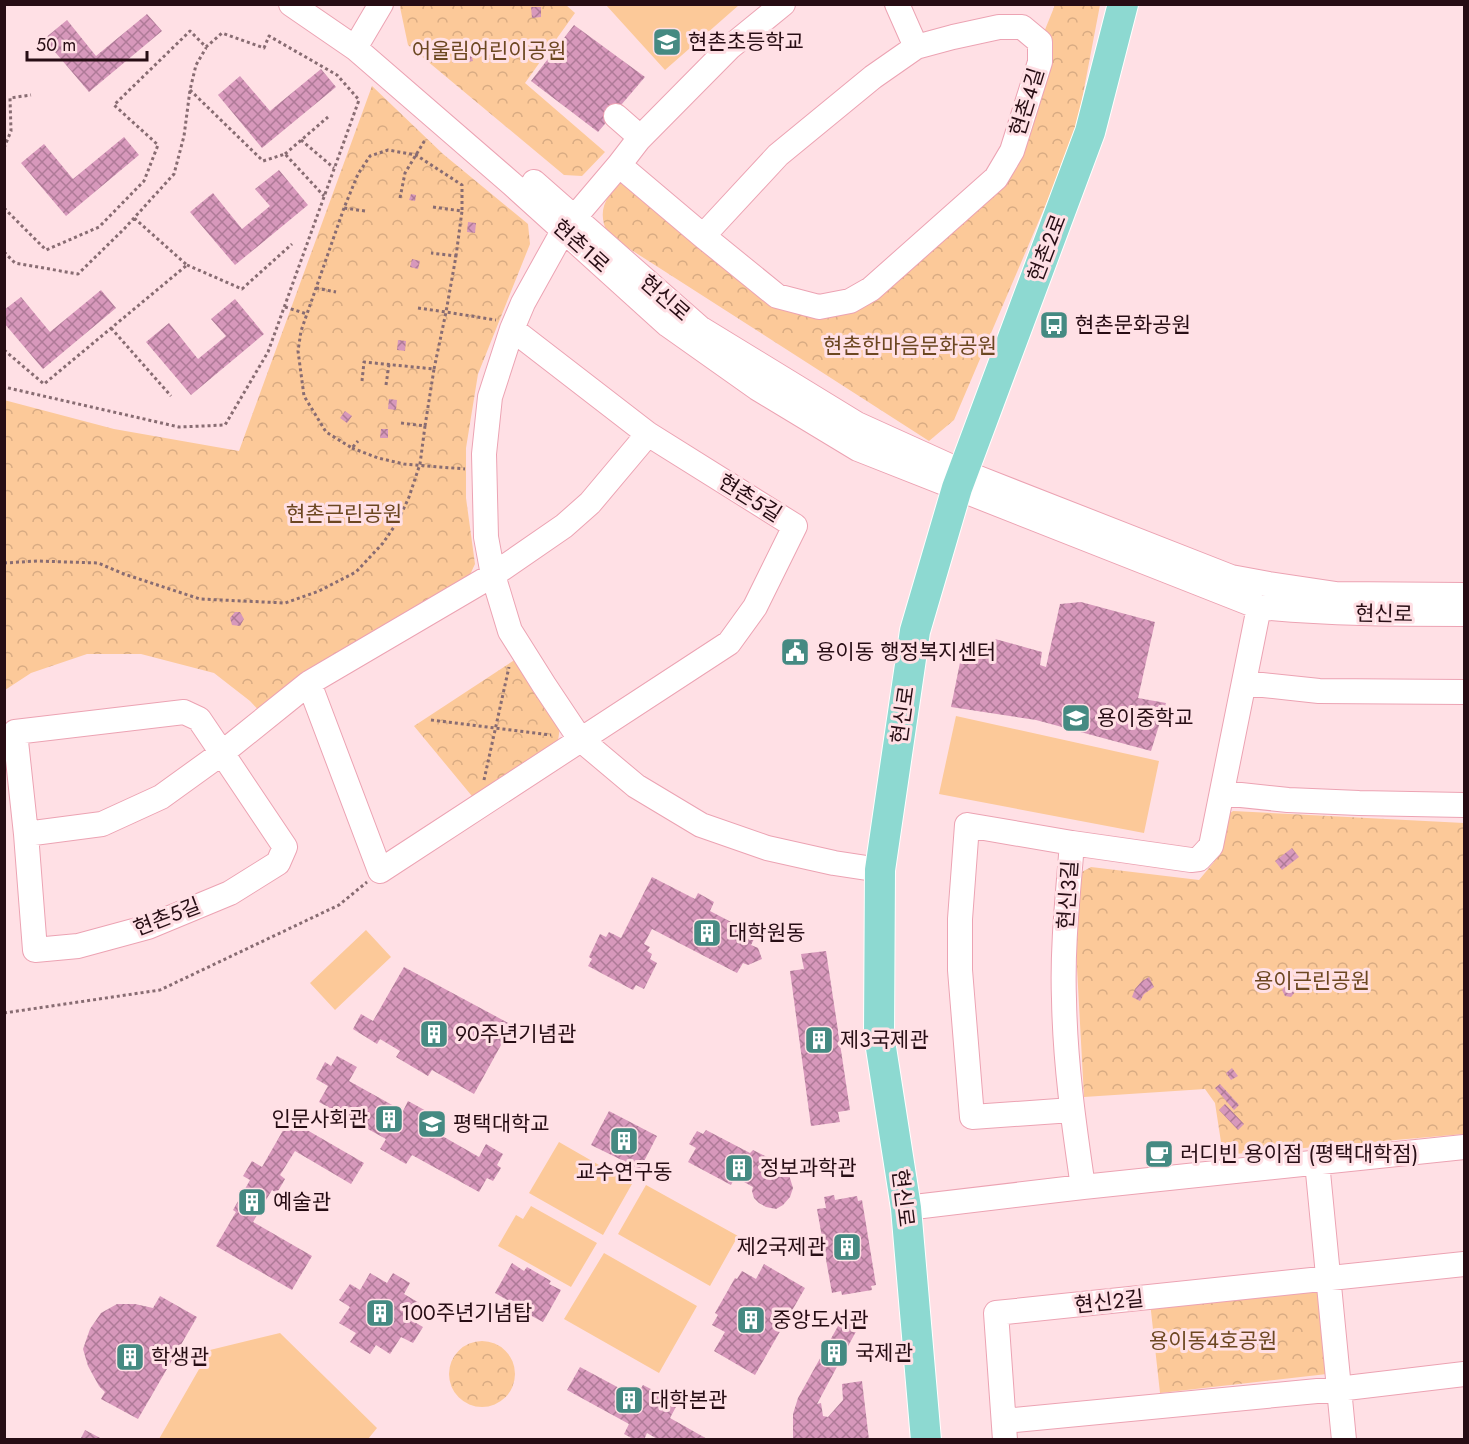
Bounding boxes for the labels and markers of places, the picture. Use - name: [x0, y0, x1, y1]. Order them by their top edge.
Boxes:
- school or university icon: 현촌초등학교: [651, 26, 683, 58]
- place label: 현촌초등학교: [688, 27, 804, 57]
- bus stop icon: 현촌문화공원: [1038, 309, 1070, 341]
- place label: 현촌문화공원: [1075, 310, 1191, 340]
- public building icon: 용이동 행정복지센터: [779, 636, 811, 668]
- place label: 용이동 행정복지센터: [816, 637, 996, 667]
- school or university icon: 용이중학교: [1060, 702, 1092, 734]
- place label: 용이중학교: [1097, 703, 1194, 733]
- building icon: 대학원동: [691, 917, 723, 949]
- place label: 대학원동: [728, 918, 805, 948]
- building icon: 90주년기념관: [418, 1018, 450, 1050]
- place label: 90주년기념관: [455, 1019, 576, 1049]
- building icon: 제3국제관: [803, 1024, 835, 1056]
- place label: 제3국제관: [840, 1025, 929, 1055]
- building icon: 인문사회관: [373, 1103, 405, 1135]
- place label: 인문사회관: [271, 1104, 368, 1134]
- school or university icon: 평택대학교: [416, 1108, 448, 1140]
- place label: 평택대학교: [453, 1109, 550, 1139]
- building icon: 교수연구동: [608, 1125, 640, 1157]
- cafe icon: 러디빈 용이점 (평택대학점): [1143, 1138, 1175, 1170]
- place label: 러디빈 용이점 (평택대학점): [1180, 1139, 1418, 1169]
- building icon: 정보과학관: [723, 1152, 755, 1184]
- place label: 정보과학관: [760, 1153, 857, 1183]
- place label: 교수연구동: [576, 1157, 672, 1187]
- building icon: 예술관: [236, 1186, 268, 1218]
- place label: 예술관: [273, 1187, 331, 1217]
- building icon: 제2국제관: [831, 1231, 863, 1263]
- place label: 제2국제관: [737, 1232, 826, 1262]
- building icon: 100주년기념탑: [364, 1297, 396, 1329]
- place label: 100주년기념탑: [401, 1298, 532, 1328]
- building icon: 중앙도서관: [735, 1304, 767, 1336]
- place label: 중앙도서관: [772, 1305, 869, 1335]
- building icon: 국제관: [818, 1337, 850, 1369]
- place label: 국제관: [855, 1338, 913, 1368]
- building icon: 학생관: [114, 1341, 146, 1373]
- place label: 학생관: [151, 1342, 209, 1372]
- building icon: 대학본관: [613, 1384, 645, 1416]
- place label: 대학본관: [650, 1385, 727, 1415]

